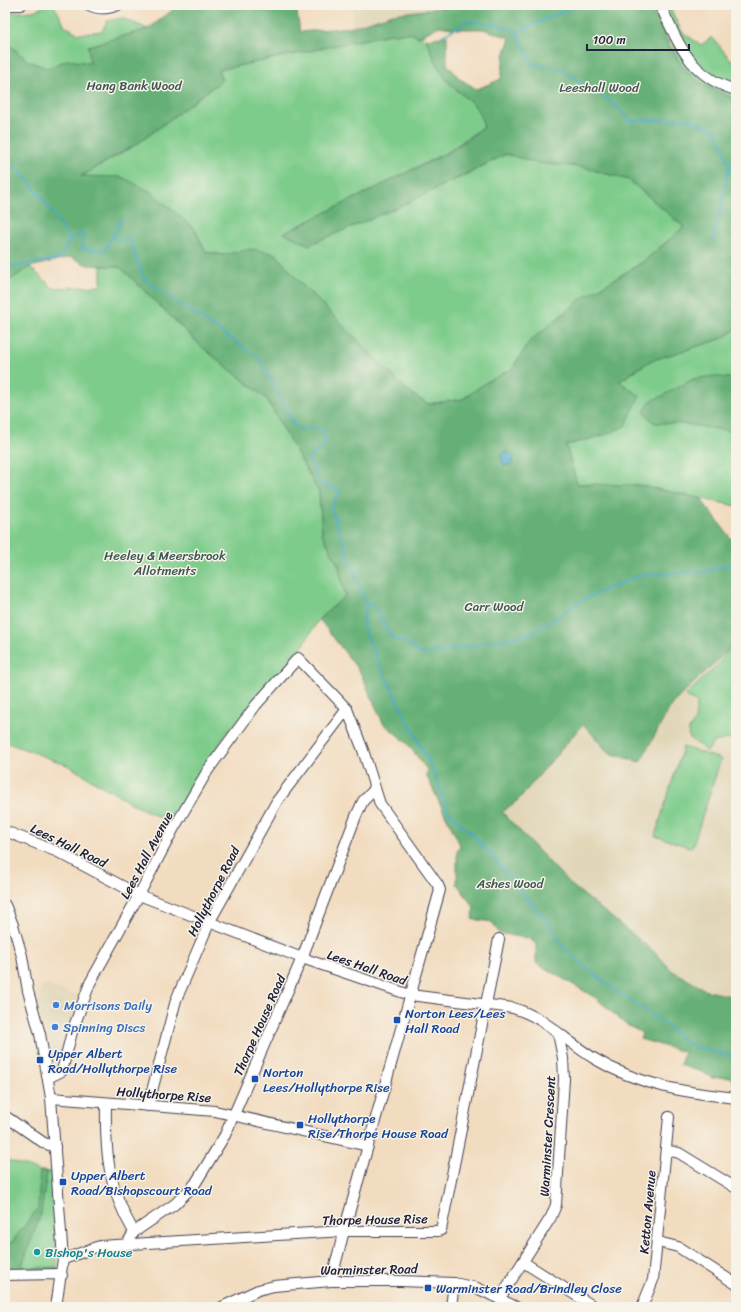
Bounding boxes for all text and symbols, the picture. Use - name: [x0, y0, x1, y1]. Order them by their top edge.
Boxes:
- scale bar: [587, 26, 689, 52]
- text: 100 m: [593, 29, 626, 51]
- park label: Hang Bank Wood: [86, 74, 183, 97]
- park label: Leeshall Wood: [559, 76, 640, 99]
- park label: Heeley & Meersbrook Allotments: [104, 544, 226, 582]
- park label: Carr Wood: [465, 595, 525, 618]
- street label: Lees Hall Avenue: [114, 807, 179, 903]
- street label: Lees Hall Road: [26, 817, 112, 874]
- street label: Hollythorpe Road: [181, 841, 247, 940]
- park label: Ashes Wood: [476, 872, 544, 895]
- street label: Lees Hall Road: [324, 943, 411, 992]
- street label: Thorpe House Road: [227, 970, 293, 1080]
- place label: Morrisons Daily: [64, 994, 152, 1017]
- marker: Morrisons Daily: [51, 1000, 61, 1010]
- place label: Norton Lees/Lees Hall Road: [405, 1002, 506, 1040]
- marker: Norton Lees/Lees Hall Road: [392, 1015, 402, 1025]
- place label: Spinning Discs: [63, 1016, 145, 1039]
- marker: Spinning Discs: [50, 1022, 60, 1032]
- place label: Upper Albert Road/Hollythorpe Rise: [48, 1042, 178, 1080]
- marker: Upper Albert Road/Hollythorpe Rise: [35, 1055, 45, 1065]
- place label: Norton Lees/Hollythorpe Rise: [263, 1061, 390, 1099]
- marker: Norton Lees/Hollythorpe Rise: [250, 1074, 260, 1084]
- street label: Warminster Crescent: [533, 1075, 562, 1197]
- street label: Hollythorpe Rise: [116, 1080, 212, 1109]
- place label: Hollythorpe Rise/Thorpe House Road: [308, 1107, 449, 1145]
- marker: Hollythorpe Rise/Thorpe House Road: [295, 1120, 305, 1130]
- place label: Upper Albert Road/Bishopscourt Road: [71, 1164, 213, 1202]
- street label: Ketton Avenue: [632, 1169, 663, 1255]
- marker: Upper Albert Road/Bishopscourt Road: [58, 1177, 68, 1187]
- street label: Thorpe House Rise: [322, 1207, 428, 1232]
- place label: Bishop's House: [45, 1241, 133, 1264]
- marker: Bishop's House: [32, 1247, 42, 1257]
- street label: Warminster Road: [320, 1257, 419, 1282]
- place label: Warminster Road/Brindley Close: [436, 1277, 622, 1300]
- marker: Warminster Road/Brindley Close: [423, 1283, 433, 1293]

